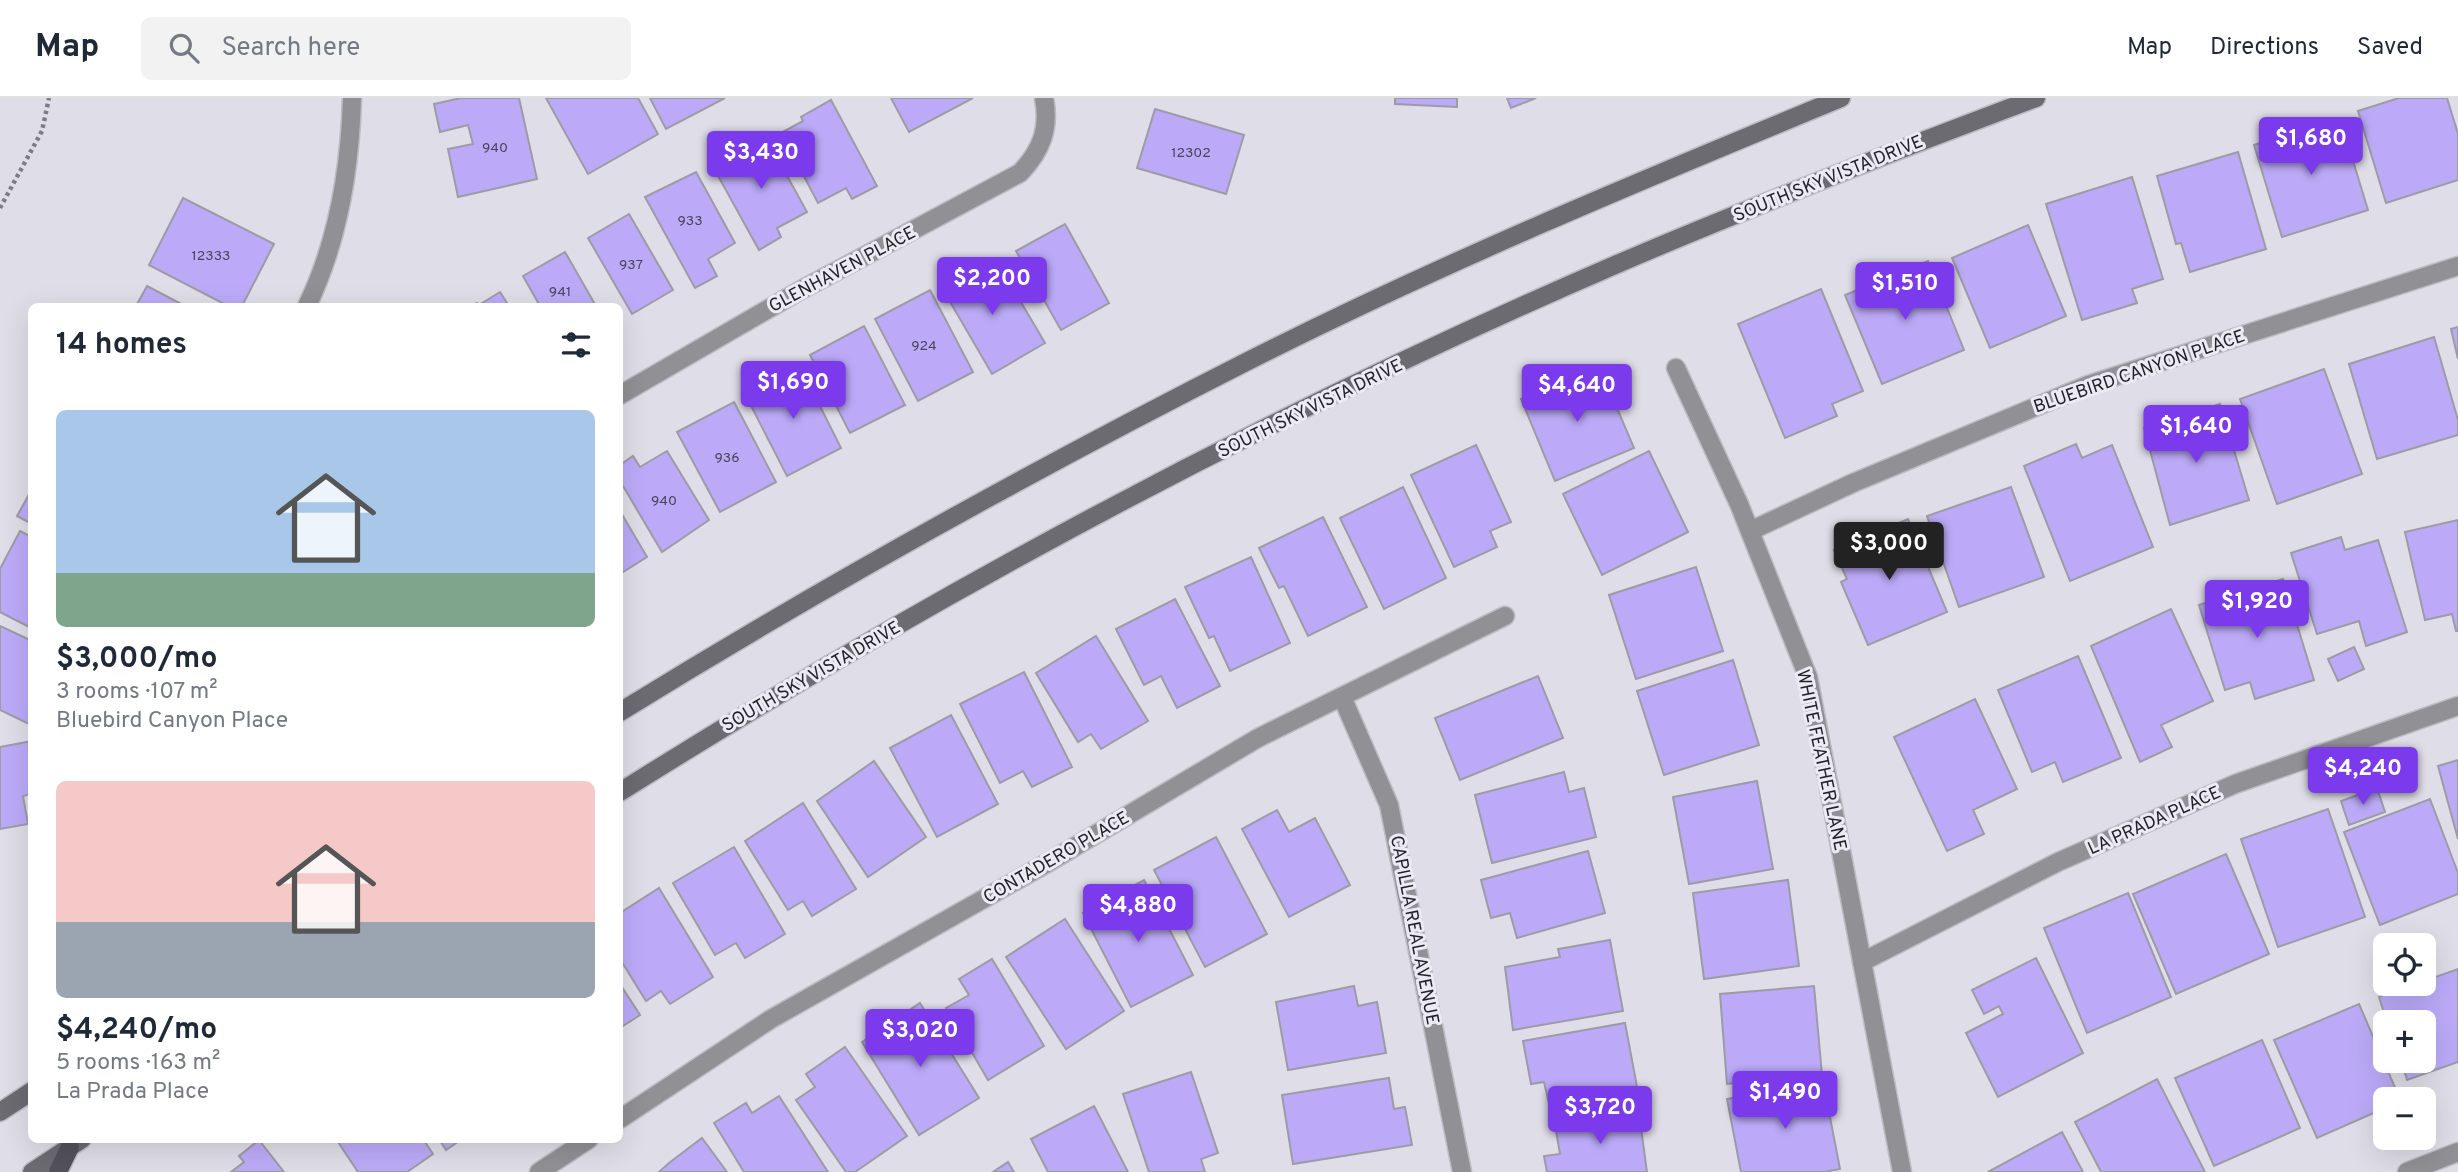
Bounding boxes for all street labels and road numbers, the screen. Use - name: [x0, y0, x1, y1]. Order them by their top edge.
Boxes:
- street label: SOUTH SKY VISTA DRIVE: [1730, 131, 1927, 228]
- street label: GLENHAVEN PLACE: [765, 222, 920, 319]
- street label: BLUEBIRD CANYON PLACE: [2031, 325, 2248, 419]
- street label: SOUTH SKY VISTA DRIVE: [1215, 355, 1407, 464]
- street label: SOUTH SKY VISTA DRIVE: [718, 617, 905, 738]
- street label: WHITE FEATHER LANE: [1790, 668, 1851, 853]
- street label: LA PRADA PLACE: [2084, 782, 2225, 861]
- street label: CONTADERO PLACE: [980, 807, 1134, 909]
- street label: CAPILLA REAL AVENUE: [1384, 834, 1443, 1027]

